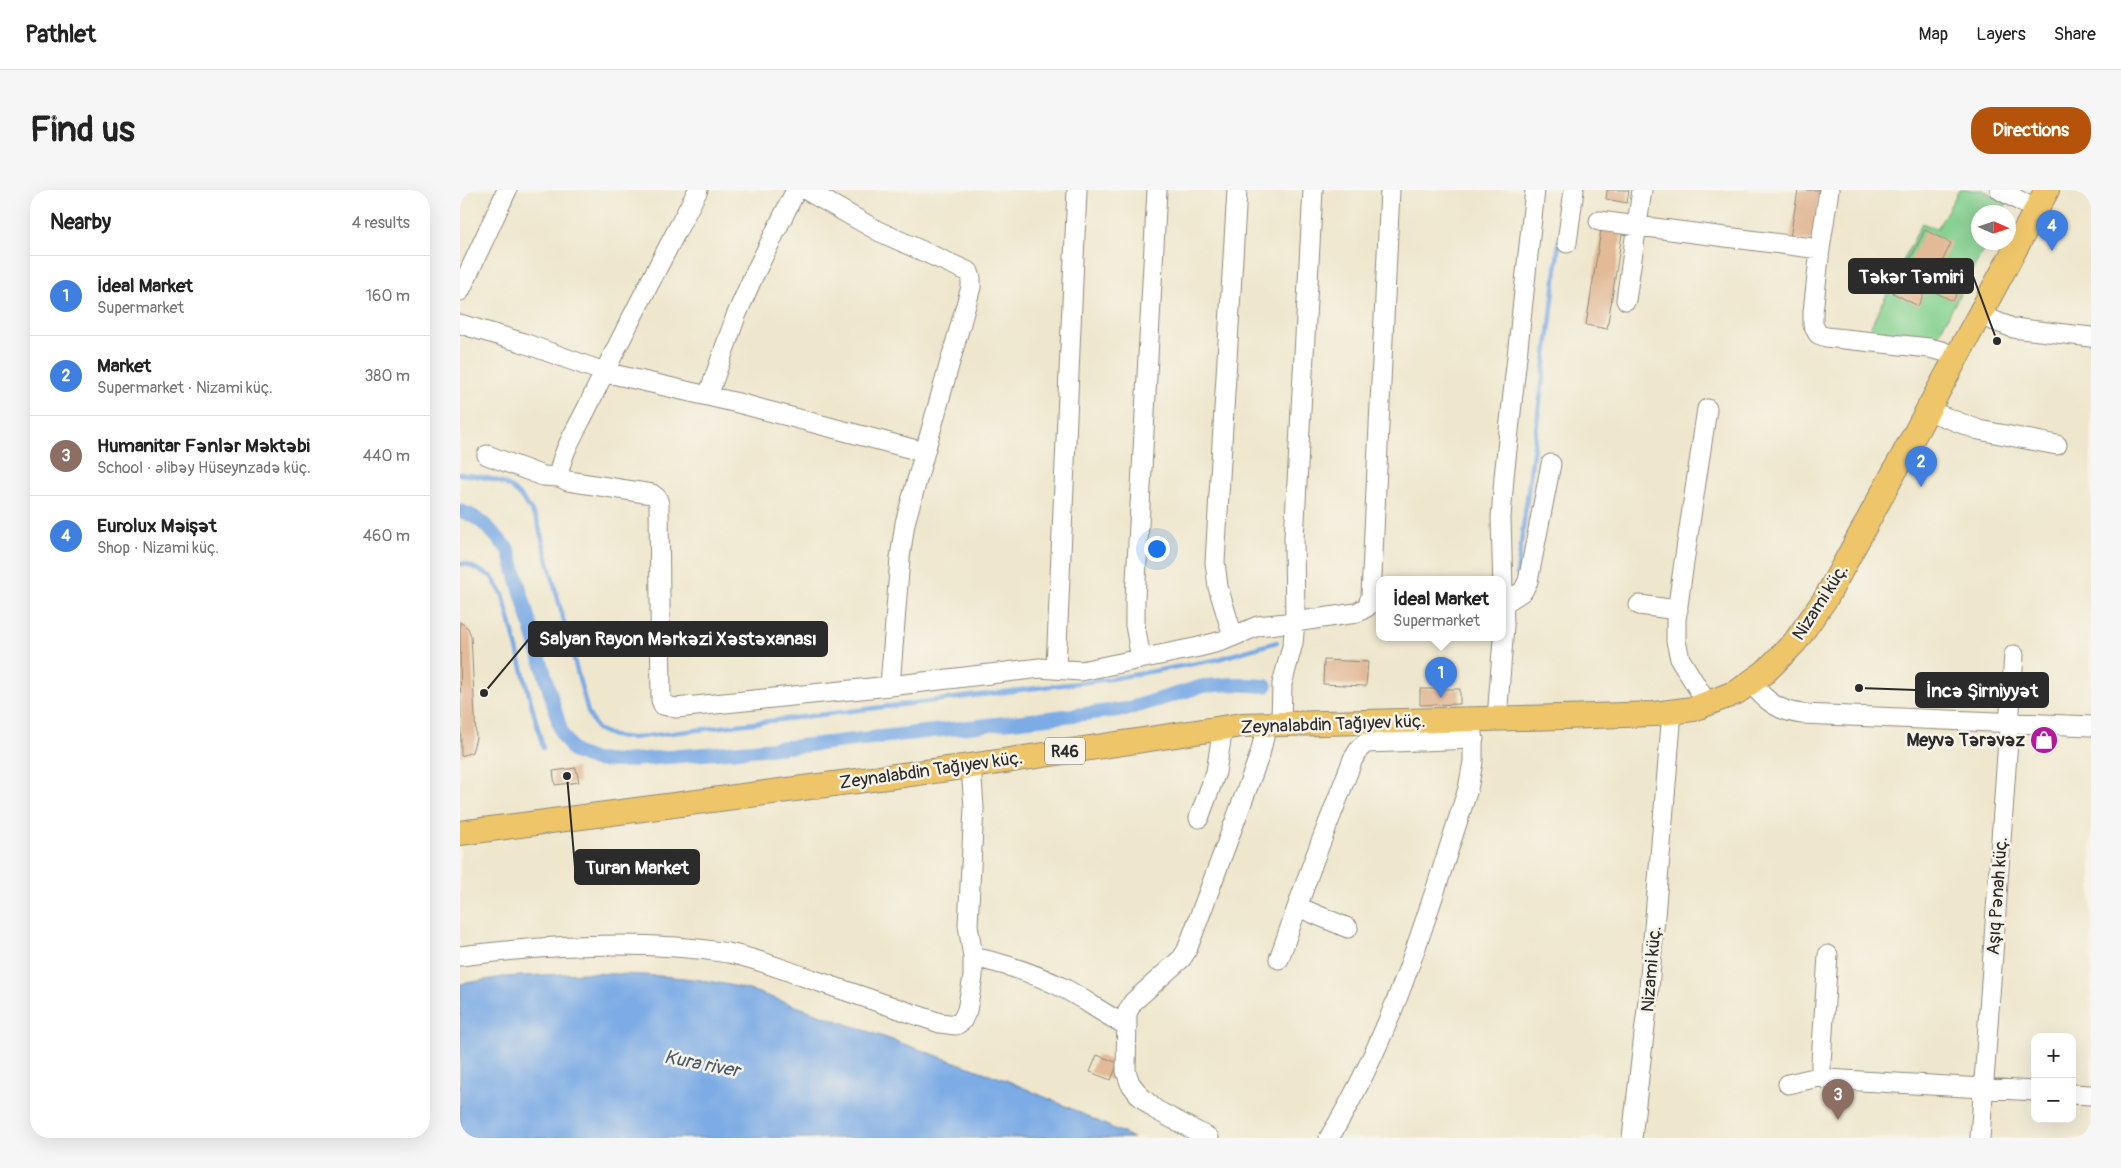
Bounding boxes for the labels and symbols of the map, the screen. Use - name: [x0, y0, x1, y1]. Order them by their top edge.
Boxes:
- north arrow: [1971, 205, 2016, 250]
- pin: 4: [2036, 210, 2068, 251]
- callout: Təkər Təmiri: [1849, 259, 1973, 293]
- text: Təkər Təmiri: [1858, 265, 1964, 289]
- pin: 2: [1905, 446, 1937, 487]
- your location: [1144, 536, 1170, 562]
- street label: Nizami küç.: [1787, 560, 1854, 645]
- callout: Salyan Rayon Mərkəzi Xəstəxanası: [529, 622, 827, 656]
- text: Salyan Rayon Mərkəzi Xəstəxanası: [539, 627, 817, 651]
- pin: 1: [1425, 657, 1457, 698]
- callout: İncə Şirniyyət: [1916, 673, 2048, 707]
- text: İncə Şirniyyət: [1926, 679, 2039, 703]
- street label: Zeynalabdin Tağıyev küç.: [1240, 710, 1426, 739]
- shop icon: Meyvə Tərəvəz: [2029, 725, 2059, 755]
- place label: Meyvə Tərəvəz: [1906, 729, 2026, 752]
- road number: R46: [1045, 738, 1085, 764]
- street label: Zeynalabdin Tağıyev küç.: [838, 746, 1024, 795]
- street label: Aşıq Pənah küç.: [1982, 836, 2013, 956]
- callout: Turan Market: [575, 850, 699, 884]
- text: Turan Market: [584, 856, 690, 880]
- street label: Nizami küç.: [1636, 925, 1667, 1013]
- water label: Kura river: [662, 1045, 744, 1083]
- pin: 3: [1822, 1079, 1854, 1120]

